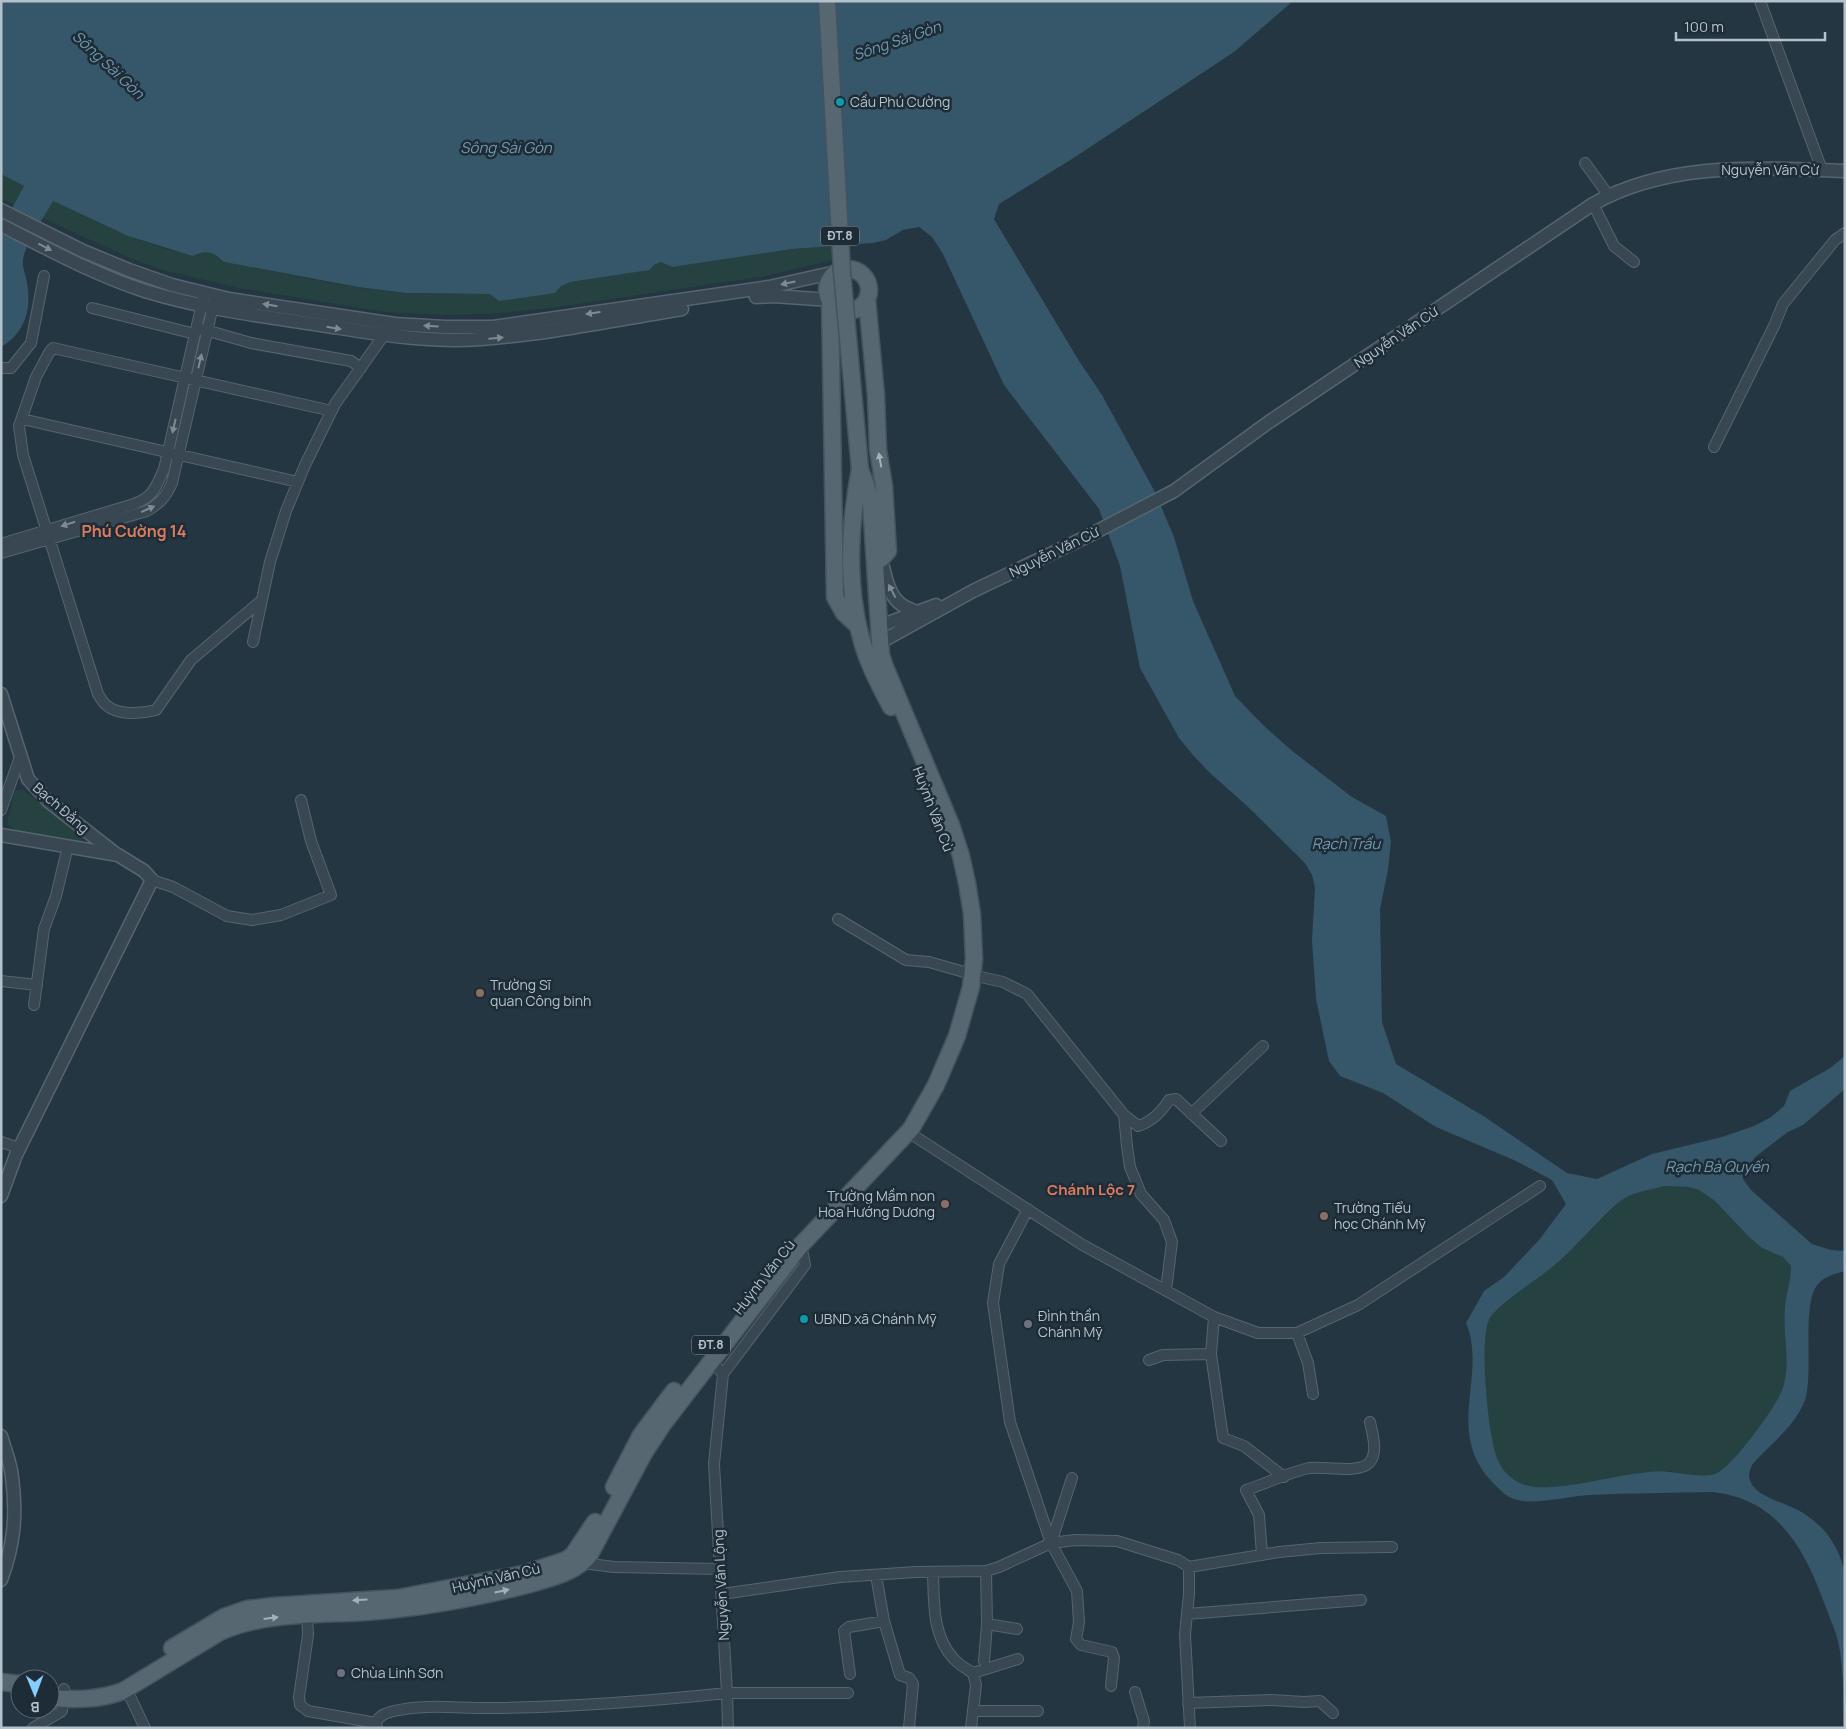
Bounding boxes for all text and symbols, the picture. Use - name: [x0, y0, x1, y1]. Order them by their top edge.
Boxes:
- scale bar: [1676, 10, 1825, 42]
- water label: Sông Sài Gòn: [850, 15, 944, 65]
- text: 100 m: [1684, 16, 1724, 37]
- water label: Sông Sài Gòn: [68, 26, 150, 104]
- place label: Cầu Phú Cường: [850, 92, 950, 111]
- marker: Cầu Phú Cường: [834, 96, 846, 108]
- water label: Sông Sài Gòn: [460, 137, 553, 158]
- street label: Nguyễn Văn Cừ: [1721, 160, 1819, 179]
- road number: ĐT.8: [821, 227, 859, 246]
- one-way arrow: [37, 243, 52, 251]
- one-way arrow: [781, 279, 796, 287]
- one-way arrow: [262, 301, 278, 309]
- street label: Nguyễn Văn Cừ: [1350, 301, 1442, 372]
- one-way arrow: [585, 310, 601, 318]
- one-way arrow: [423, 322, 439, 330]
- one-way arrow: [326, 324, 342, 332]
- one-way arrow: [488, 333, 504, 341]
- one-way arrow: [196, 353, 204, 368]
- one-way arrow: [170, 418, 178, 433]
- one-way arrow: [876, 452, 884, 468]
- one-way arrow: [141, 505, 155, 513]
- district label: Phú Cường 14: [81, 520, 187, 542]
- one-way arrow: [60, 521, 75, 529]
- street label: Nguyễn Văn Cừ: [1006, 521, 1102, 581]
- one-way arrow: [888, 583, 896, 598]
- street label: Huỳnh Văn Cù: [909, 764, 958, 854]
- street label: Bạch Đằng: [29, 778, 94, 837]
- water label: Rạch Trầu: [1312, 833, 1381, 854]
- place label: Trường Sĩ quan Công binh: [490, 975, 591, 1010]
- marker: Trường Sĩ quan Công binh: [474, 987, 486, 999]
- water label: Rạch Bà Quyến: [1665, 1156, 1770, 1177]
- district label: Chánh Lộc 7: [1047, 1179, 1135, 1200]
- place label: Trường Mầm non Hoa Hướng Dương: [818, 1186, 935, 1221]
- marker: Trường Mầm non Hoa Hướng Dương: [939, 1198, 951, 1210]
- place label: Trường Tiểu học Chánh Mỹ: [1334, 1198, 1426, 1233]
- marker: Trường Tiểu học Chánh Mỹ: [1318, 1210, 1330, 1222]
- street label: Huỳnh Văn Cù: [728, 1235, 799, 1318]
- place label: Đình thần Chánh Mỹ: [1038, 1306, 1103, 1341]
- place label: UBND xã Chánh Mỹ: [814, 1309, 937, 1328]
- marker: UBND xã Chánh Mỹ: [798, 1313, 810, 1325]
- marker: Đình thần Chánh Mỹ: [1022, 1318, 1034, 1330]
- road number: ĐT.8: [692, 1336, 730, 1354]
- street label: Nguyễn Văn Lộng: [708, 1529, 733, 1641]
- street label: Huỳnh Văn Cù: [450, 1558, 542, 1597]
- one-way arrow: [494, 1587, 509, 1595]
- one-way arrow: [351, 1596, 367, 1604]
- one-way arrow: [264, 1614, 280, 1622]
- place label: Chùa Linh Sơn: [351, 1663, 443, 1682]
- marker: Chùa Linh Sơn: [335, 1667, 347, 1679]
- north arrow: [10, 1669, 60, 1719]
- text: B: [30, 1698, 40, 1717]

